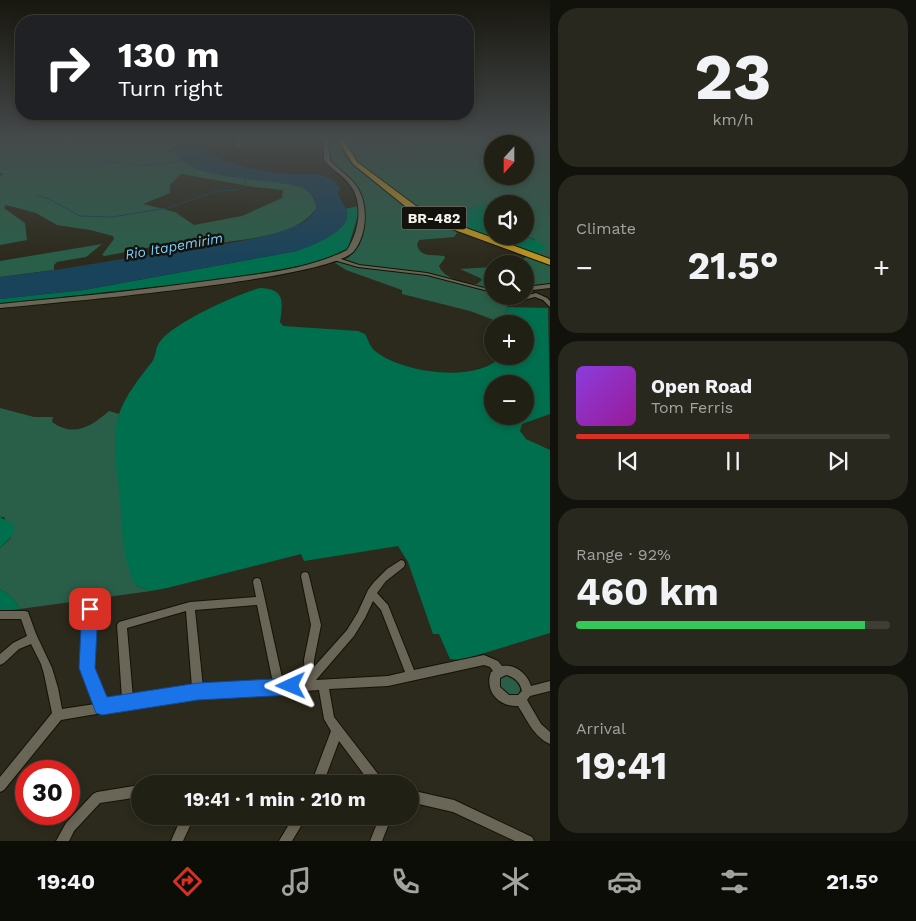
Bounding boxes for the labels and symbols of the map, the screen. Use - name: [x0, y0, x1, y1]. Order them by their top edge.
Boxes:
- north arrow: [484, 135, 534, 185]
- road number: BR-482: [402, 207, 466, 230]
- water label: Rio Itapemirim: [124, 230, 224, 262]
- pin: [69, 588, 111, 630]
- position arrow: [264, 659, 316, 711]
- speed limit sign: 30: [15, 760, 80, 825]

